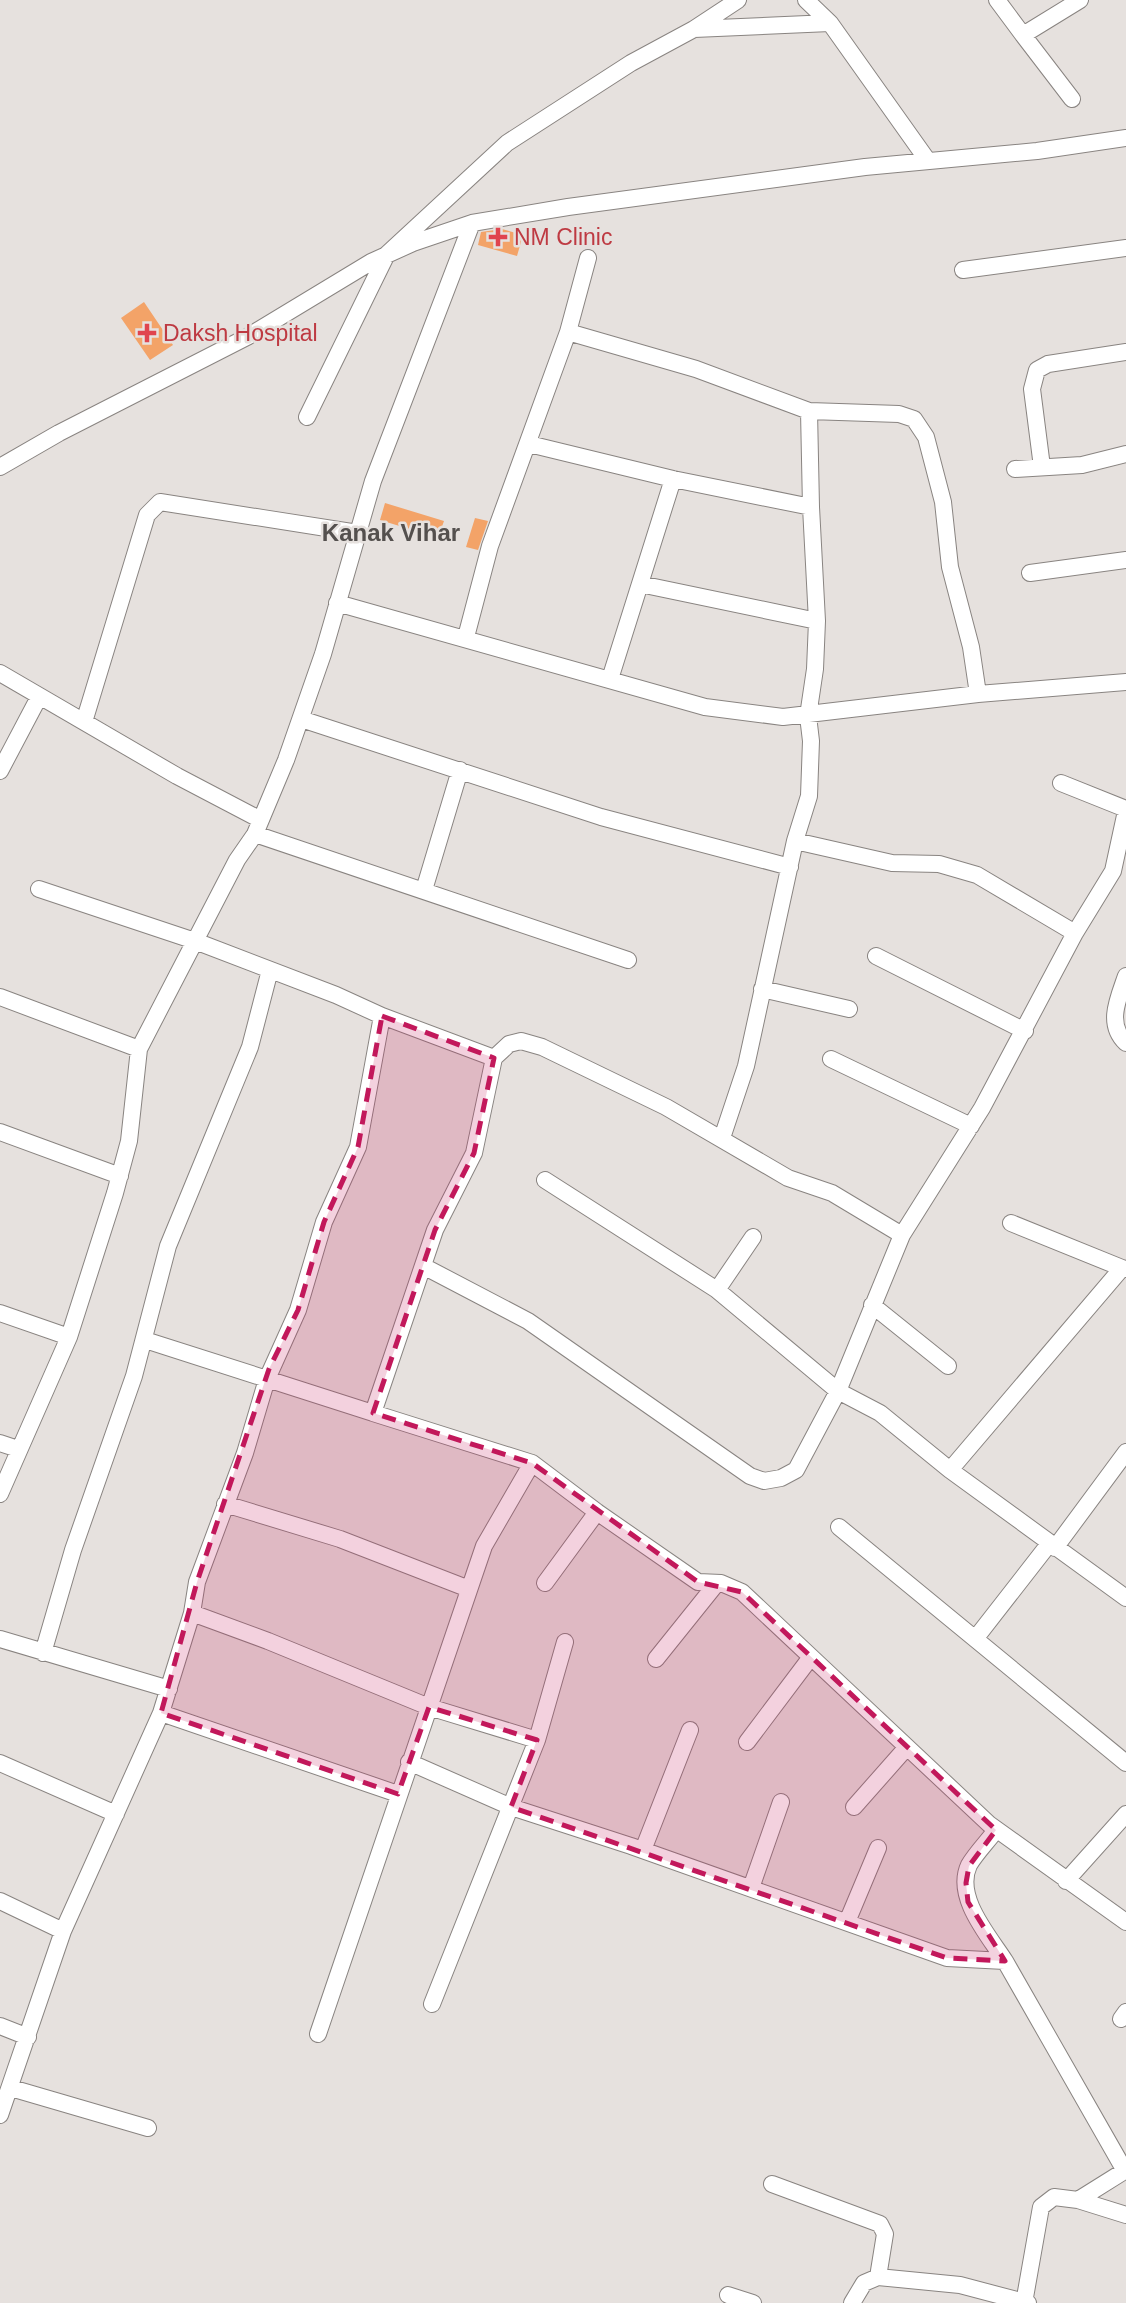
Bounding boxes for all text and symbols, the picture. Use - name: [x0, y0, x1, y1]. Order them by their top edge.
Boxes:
- place label: NM Clinic: [514, 224, 612, 250]
- marker: NM Clinic: [488, 227, 508, 247]
- place label: Daksh Hospital: [163, 320, 318, 346]
- marker: Daksh Hospital: [137, 323, 157, 343]
- district label: Kanak Vihar: [322, 519, 460, 546]

